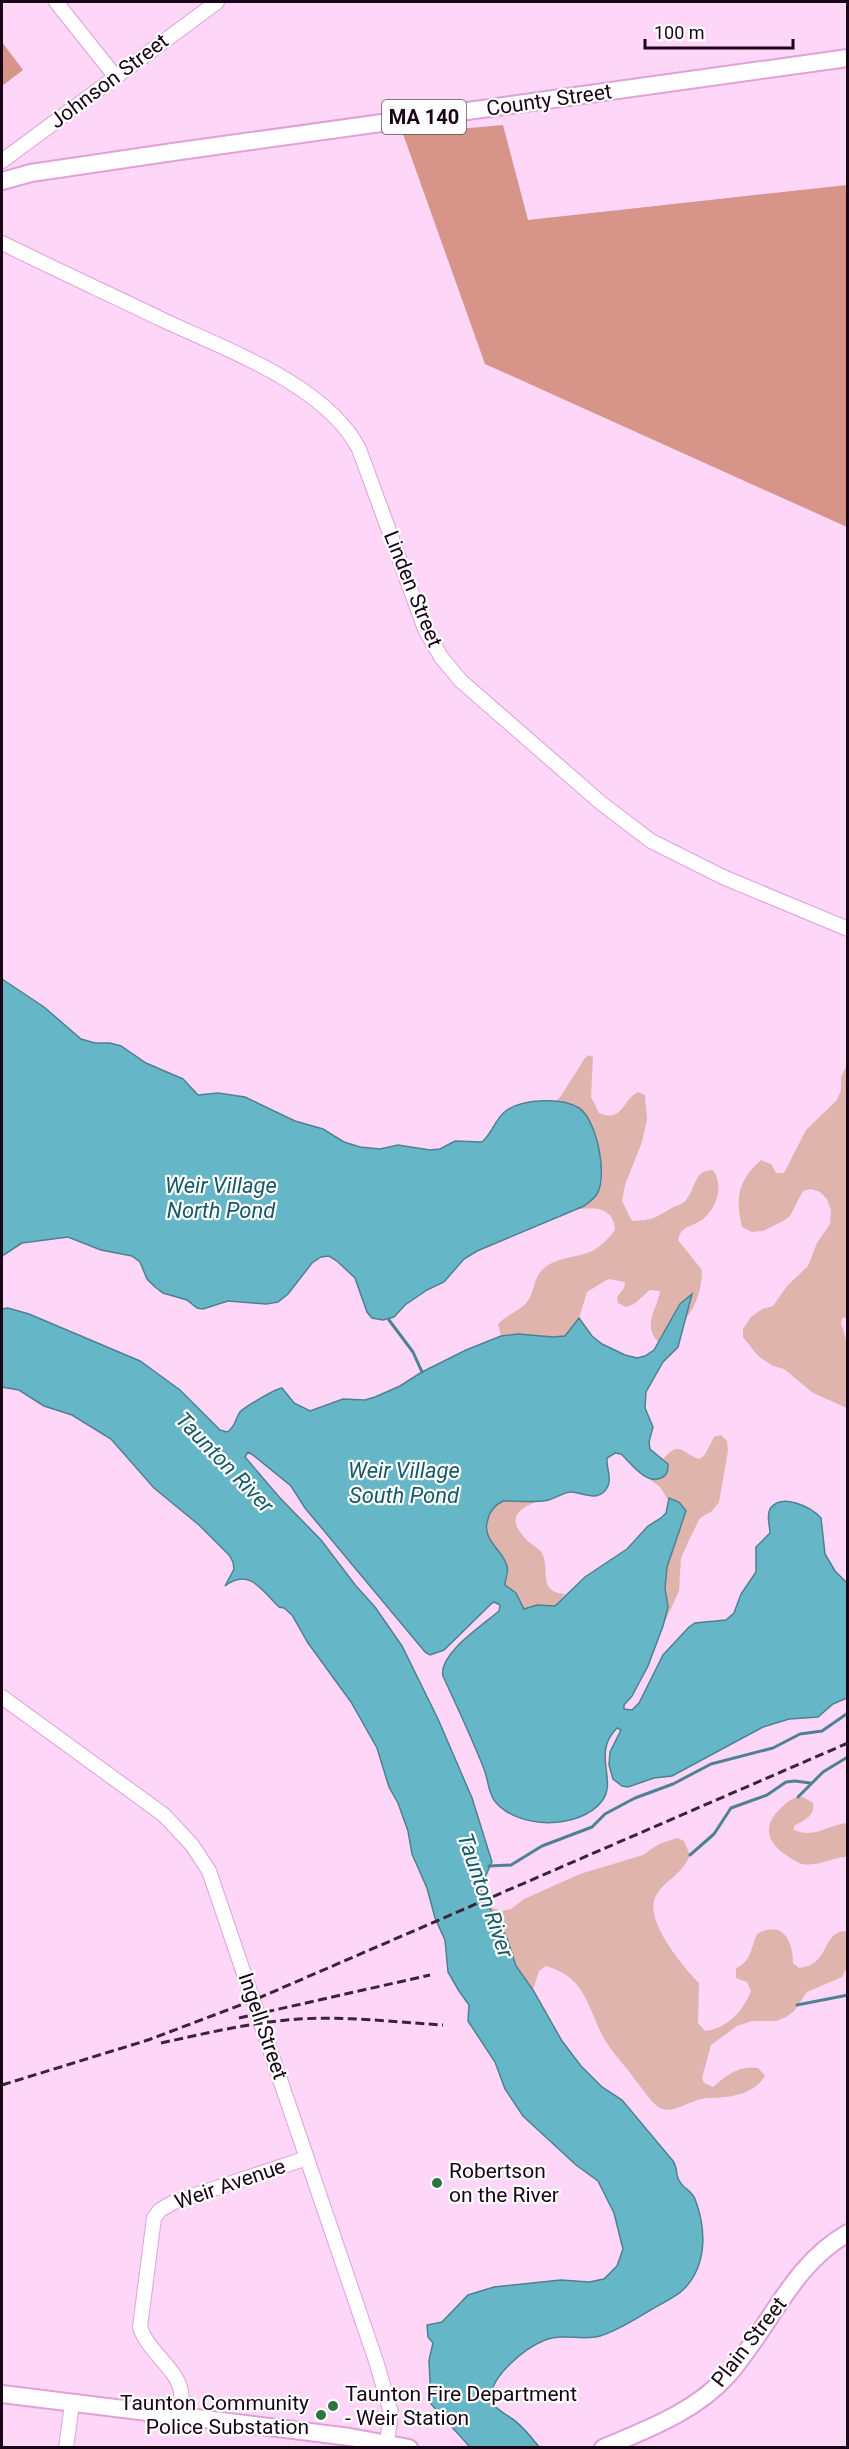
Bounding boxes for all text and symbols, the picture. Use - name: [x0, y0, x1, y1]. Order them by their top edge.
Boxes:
- scale bar: [645, 12, 794, 50]
- text: 100 m: [654, 22, 705, 43]
- street label: Johnson Street: [45, 29, 173, 133]
- street label: County Street: [485, 79, 613, 121]
- road number: MA 140: [382, 100, 466, 134]
- street label: Linden Street: [379, 527, 447, 651]
- water label: Weir Village North Pond: [165, 1173, 277, 1223]
- water label: Taunton River: [171, 1407, 279, 1518]
- water label: Weir Village South Pond: [348, 1458, 460, 1508]
- water label: Taunton River: [453, 1830, 519, 1961]
- street label: Ingell Street: [234, 1970, 292, 2083]
- street label: Weir Avenue: [171, 2154, 289, 2214]
- place label: Robertson on the River: [449, 2159, 559, 2207]
- marker: Robertson on the River: [430, 2176, 444, 2190]
- street label: Plain Street: [707, 2292, 792, 2392]
- place label: Taunton Fire Department - Weir Station: [345, 2382, 577, 2430]
- place label: Taunton Community Police Substation: [120, 2391, 309, 2439]
- marker: Taunton Fire Department - Weir Station: [326, 2399, 340, 2413]
- marker: Taunton Community Police Substation: [314, 2408, 328, 2422]

